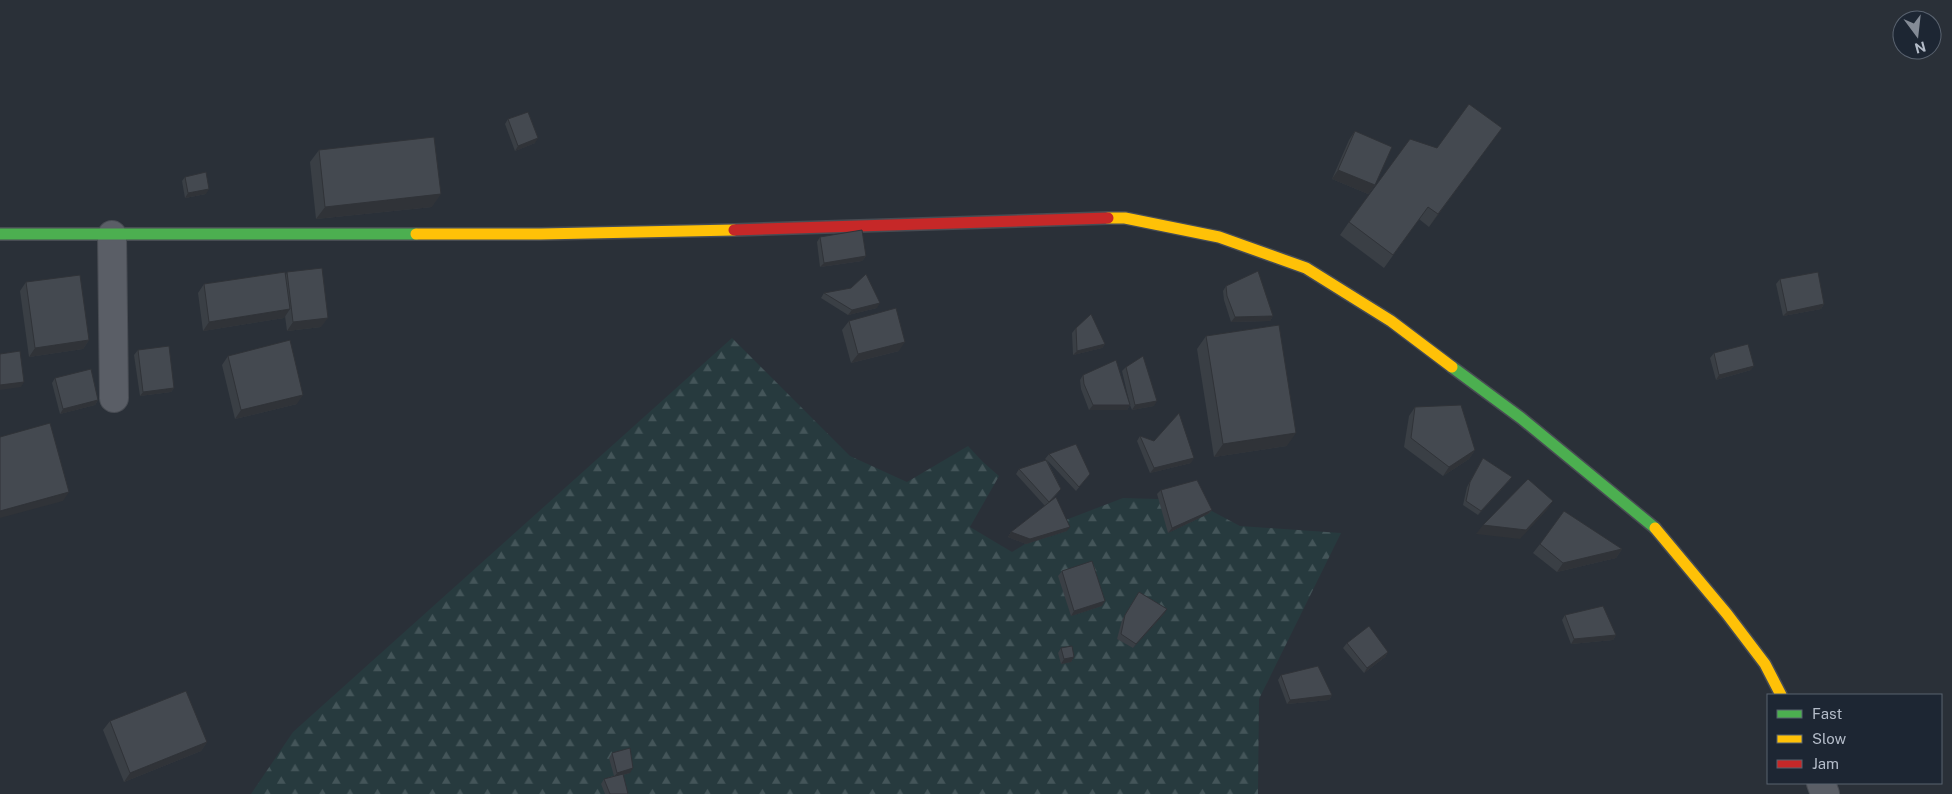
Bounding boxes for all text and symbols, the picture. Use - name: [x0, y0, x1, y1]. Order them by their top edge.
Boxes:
- north arrow: [1892, 10, 1942, 60]
- text: N: [1913, 38, 1928, 57]
- legend: [1767, 694, 1942, 784]
- text: Fast: [1812, 705, 1842, 722]
- text: Slow: [1812, 730, 1847, 747]
- text: Jam: [1812, 755, 1839, 772]

